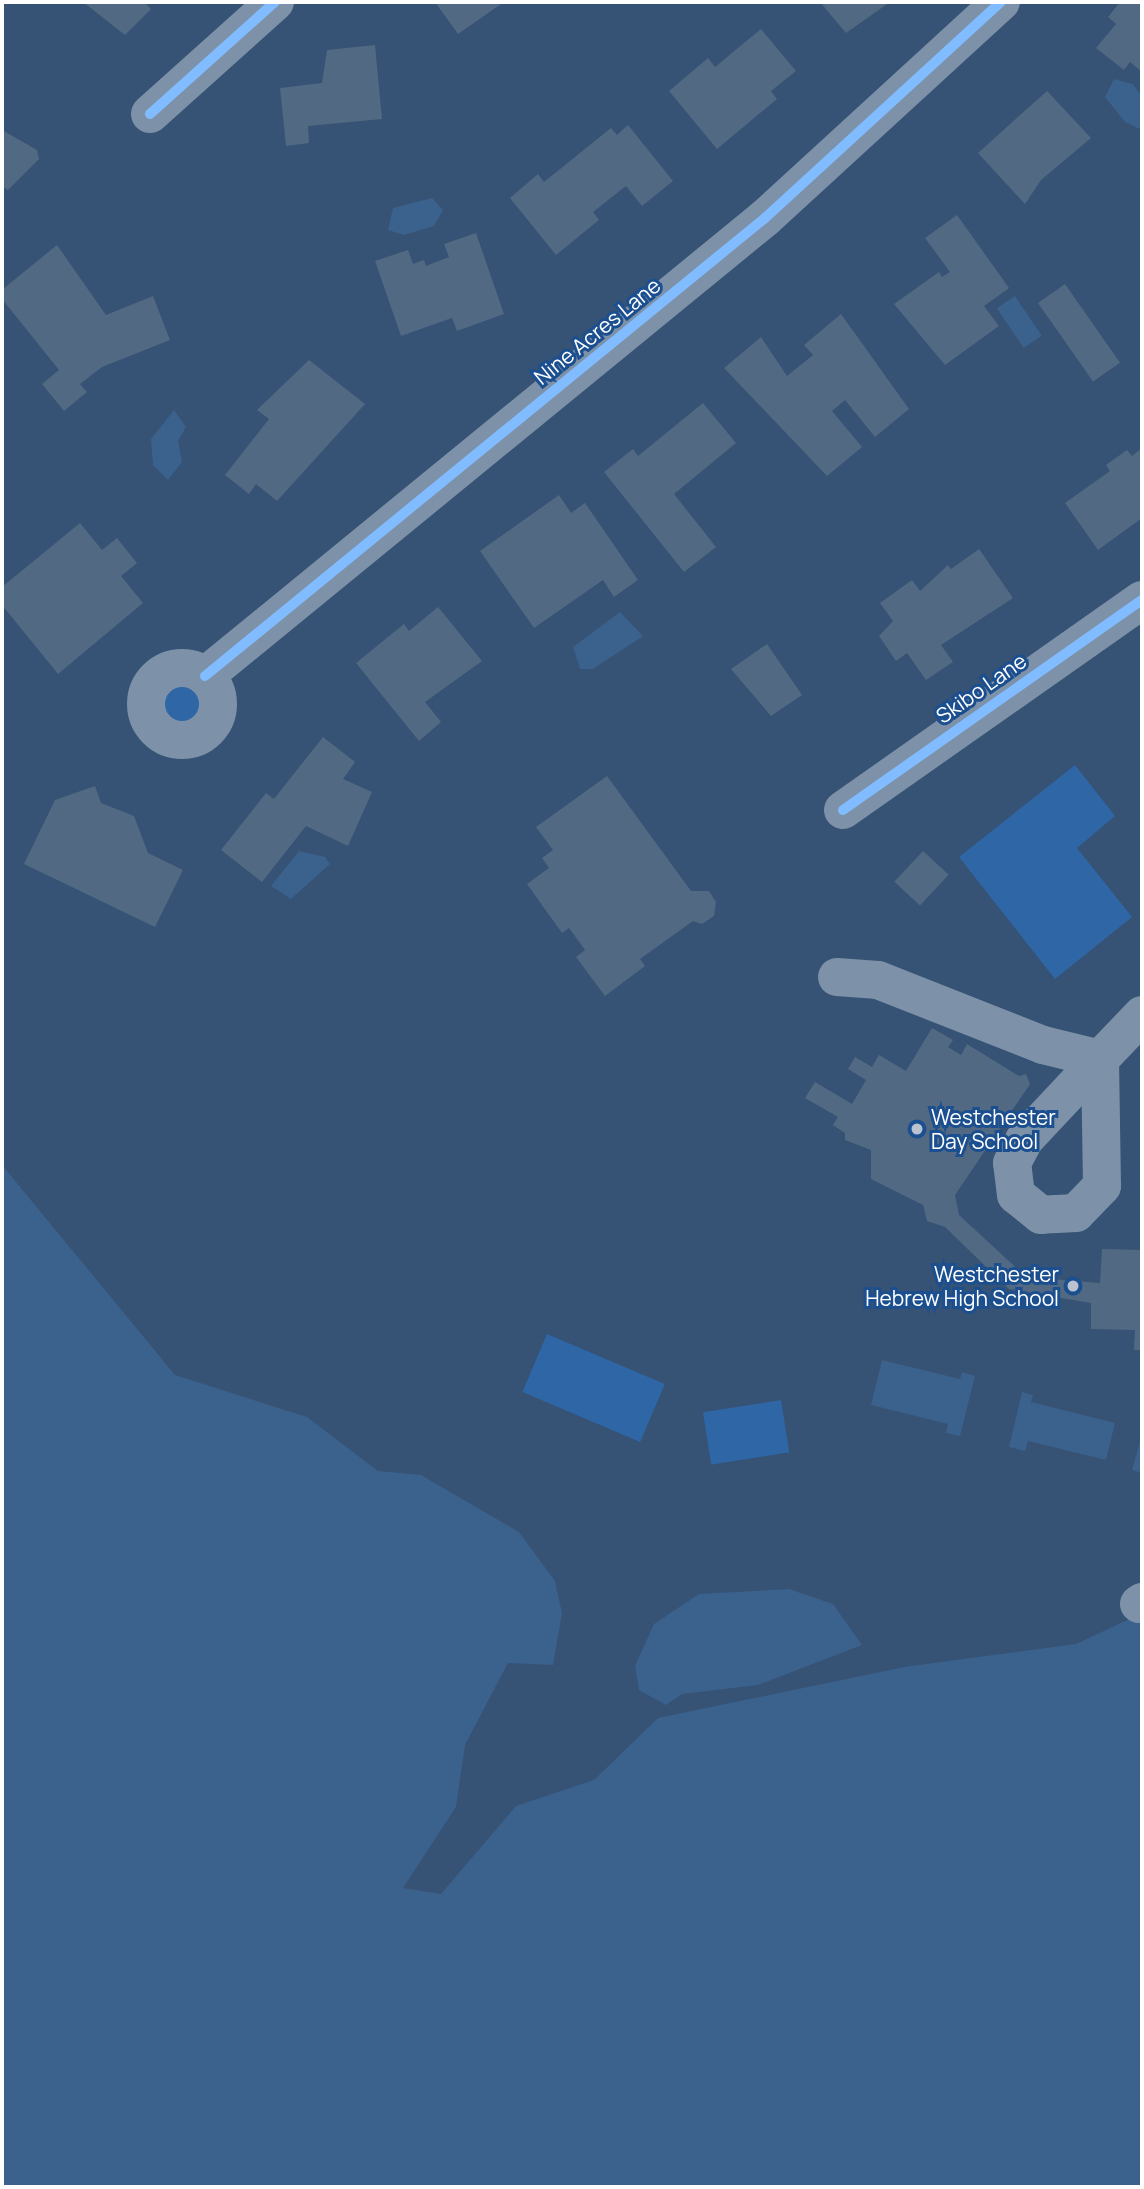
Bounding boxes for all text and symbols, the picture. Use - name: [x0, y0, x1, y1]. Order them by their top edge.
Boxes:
- street label: Nine Acres Lane: [529, 272, 665, 390]
- street label: Skibo Lane: [931, 648, 1031, 728]
- place label: Westchester Day School: [931, 1104, 1056, 1154]
- marker: Westchester Day School: [909, 1121, 925, 1137]
- place label: Westchester Hebrew High School: [865, 1261, 1059, 1311]
- marker: Westchester Hebrew High School: [1065, 1278, 1081, 1294]

